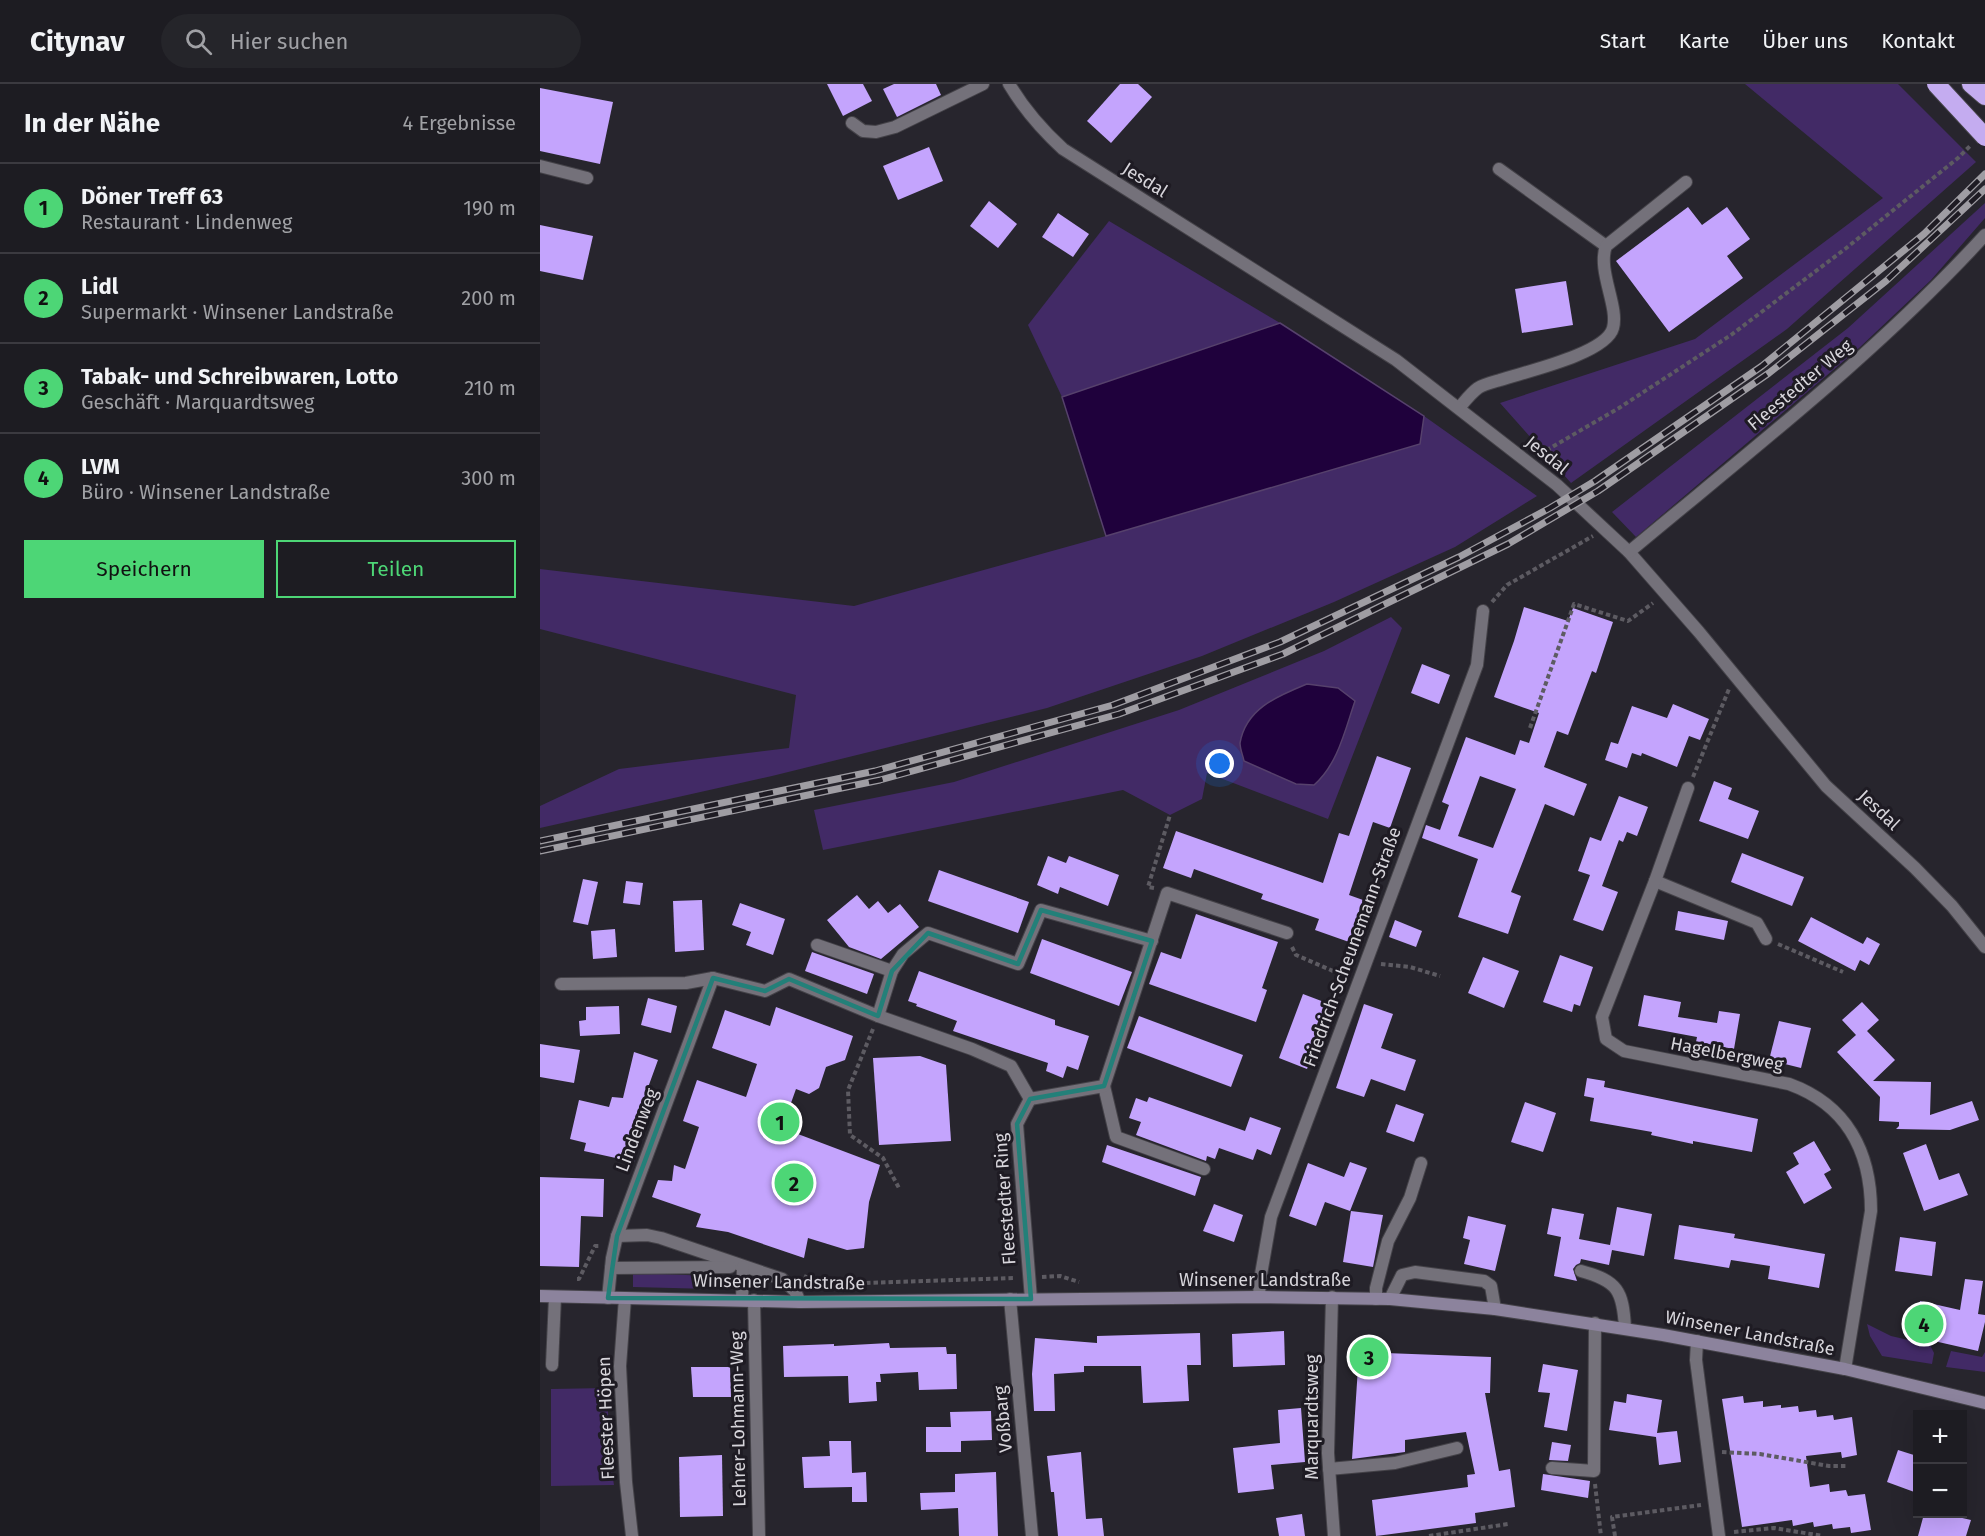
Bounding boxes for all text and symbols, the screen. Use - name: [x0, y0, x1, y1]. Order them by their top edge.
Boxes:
- search box: [161, 14, 581, 68]
- text: Citynav: [30, 25, 125, 58]
- icon: search: [182, 25, 215, 58]
- text: Hier suchen: [230, 28, 348, 55]
- text: Start: [1600, 28, 1646, 54]
- text: Karte: [1679, 28, 1729, 54]
- text: Über uns: [1762, 28, 1848, 54]
- text: Kontakt: [1881, 28, 1955, 54]
- text: In der Nähe: [24, 108, 160, 139]
- text: 4 Ergebnisse: [403, 111, 516, 135]
- street label: Jesdal: [1118, 158, 1172, 202]
- text: Döner Treff 63: [81, 183, 223, 210]
- text: 1: [39, 196, 48, 220]
- text: 190 m: [463, 196, 516, 220]
- text: Restaurant · Lindenweg: [81, 210, 292, 234]
- text: Lidl: [81, 273, 118, 300]
- text: 2: [38, 286, 49, 310]
- text: 200 m: [461, 286, 516, 310]
- text: Supermarkt · Winsener Landstraße: [81, 300, 394, 324]
- street label: Fleestedter Weg: [1743, 334, 1857, 435]
- text: Tabak- und Schreibwaren, Lotto: [81, 363, 398, 390]
- text: 3: [38, 376, 49, 400]
- text: 210 m: [464, 376, 516, 400]
- text: Geschäft · Marquardtsweg: [81, 390, 315, 414]
- street label: Jesdal: [1521, 431, 1573, 479]
- text: LVM: [81, 453, 120, 480]
- text: 4: [38, 466, 49, 490]
- text: 300 m: [461, 466, 516, 490]
- text: Büro · Winsener Landstraße: [81, 480, 330, 504]
- button: Speichern: [24, 540, 264, 598]
- button: Teilen: [276, 540, 516, 598]
- your location: [1205, 749, 1234, 778]
- street label: Jesdal: [1853, 785, 1905, 835]
- street label: Friedrich-Scheunemann-Straße: [1298, 824, 1406, 1070]
- street label: Hagelbergweg: [1669, 1032, 1786, 1076]
- street label: Lindenweg: [611, 1084, 663, 1175]
- pin: 1: [760, 1100, 800, 1144]
- street label: Fleestedter Ring: [989, 1132, 1021, 1266]
- pin: 2: [774, 1160, 814, 1206]
- street label: Winsener Landstraße: [693, 1269, 865, 1295]
- street label: Winsener Landstraße: [1179, 1269, 1351, 1291]
- pin: 4: [1904, 1302, 1944, 1346]
- street label: Winsener Landstraße: [1663, 1306, 1837, 1360]
- street label: Lehrer-Lohmann-Weg: [725, 1330, 751, 1507]
- pin: 3: [1350, 1334, 1388, 1380]
- street label: Marquardtsweg: [1301, 1354, 1323, 1480]
- street label: Fleester Höpen: [593, 1356, 619, 1480]
- street label: Voßbarg: [989, 1384, 1017, 1453]
- map controls: [1913, 1410, 1967, 1518]
- button: +: [1913, 1410, 1967, 1464]
- button: −: [1913, 1464, 1967, 1518]

